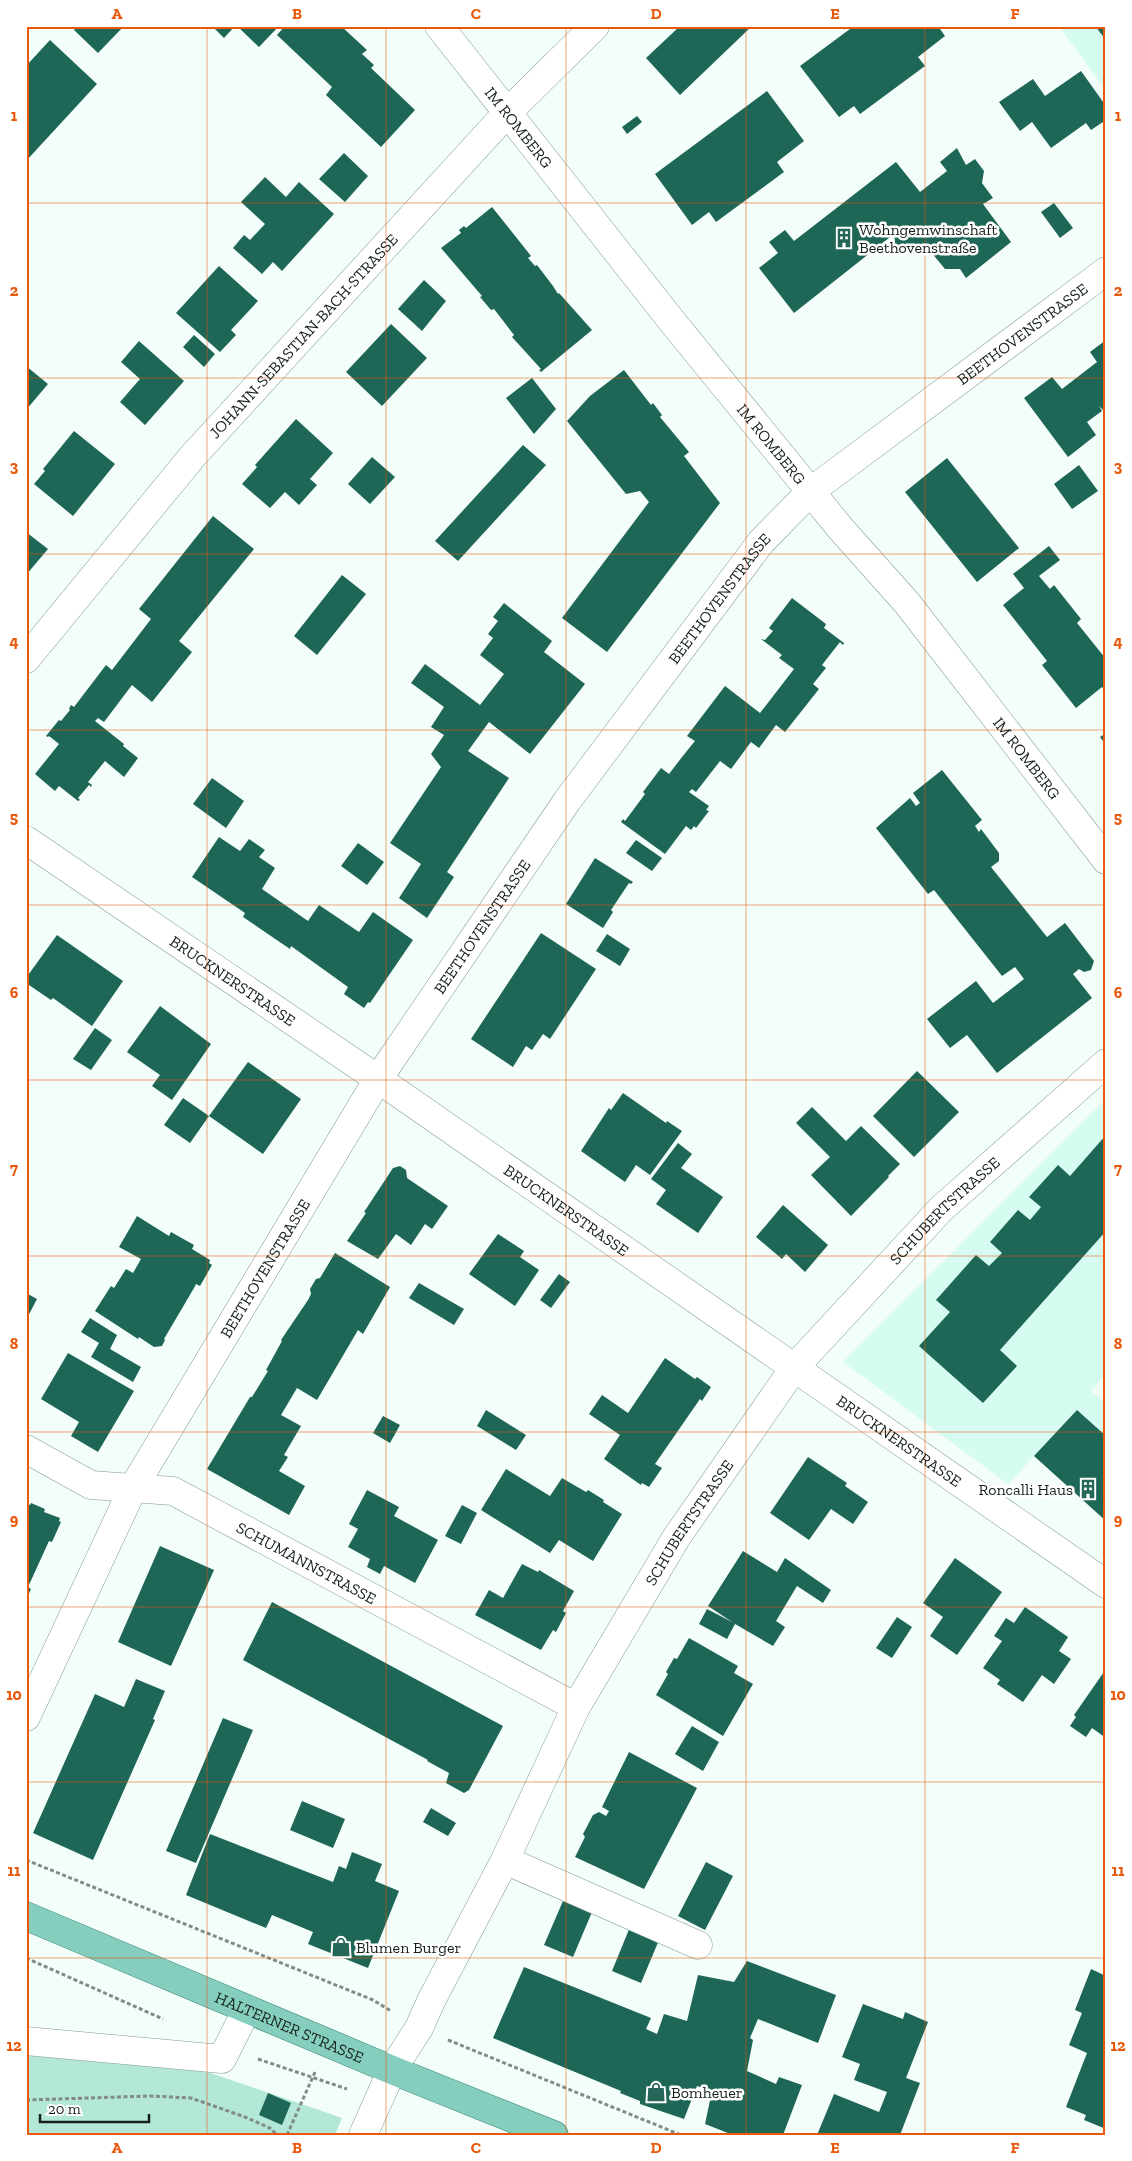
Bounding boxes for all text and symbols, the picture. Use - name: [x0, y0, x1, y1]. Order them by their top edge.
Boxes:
- text: A: [112, 4, 123, 23]
- text: B: [292, 4, 302, 23]
- text: C: [471, 4, 481, 23]
- text: D: [650, 4, 662, 23]
- text: E: [830, 4, 840, 23]
- text: F: [1010, 4, 1020, 23]
- street label: IM ROMBERG: [481, 83, 557, 172]
- text: 1: [11, 106, 18, 125]
- text: 1: [1115, 106, 1122, 125]
- place label: Wohngemwinschaft Beethovenstraße: [859, 220, 997, 257]
- building icon: Wohngemwinschaft Beethovenstraße: [833, 227, 855, 249]
- street label: JOHANN-SEBASTIAN-BACH-STRASSE: [205, 230, 401, 442]
- street label: BEETHOVENSTRASSE: [953, 279, 1091, 389]
- text: 2: [10, 281, 19, 300]
- text: 2: [1114, 281, 1123, 300]
- street label: IM ROMBERG: [733, 400, 810, 488]
- text: 3: [10, 457, 19, 476]
- text: 3: [1114, 457, 1123, 476]
- street label: BEETHOVENSTRASSE: [664, 529, 774, 667]
- text: 4: [9, 632, 19, 651]
- text: 4: [1113, 632, 1123, 651]
- street label: IM ROMBERG: [989, 713, 1065, 803]
- text: 5: [10, 808, 18, 827]
- text: 5: [1114, 808, 1122, 827]
- street label: BEETHOVENSTRASSE: [429, 856, 534, 997]
- street label: BRUCKNERSTRASSE: [166, 931, 299, 1030]
- text: 6: [10, 983, 19, 1002]
- text: 6: [1114, 983, 1123, 1002]
- street label: SCHUBERTSTRASSE: [885, 1152, 1003, 1268]
- text: 7: [10, 1159, 18, 1178]
- text: 7: [1114, 1159, 1122, 1178]
- street label: BRUCKNERSTRASSE: [501, 1160, 633, 1260]
- street label: BEETHOVENSTRASSE: [216, 1195, 314, 1341]
- text: 8: [10, 1334, 19, 1353]
- text: 8: [1114, 1334, 1123, 1353]
- street label: BRUCKNERSTRASSE: [833, 1391, 965, 1491]
- street label: SCHUBERTSTRASSE: [641, 1456, 737, 1589]
- building icon: Roncalli Haus: [1077, 1478, 1099, 1500]
- place label: Roncalli Haus: [979, 1480, 1073, 1499]
- text: 9: [10, 1510, 19, 1529]
- text: 9: [1114, 1510, 1123, 1529]
- street label: SCHUMANNSTRASSE: [233, 1517, 380, 1608]
- text: 10: [6, 1685, 22, 1704]
- text: 10: [1110, 1685, 1126, 1704]
- text: 11: [8, 1861, 21, 1880]
- text: 11: [1112, 1861, 1125, 1880]
- shop icon: Blumen Burger: [330, 1936, 352, 1958]
- place label: Blumen Burger: [356, 1938, 462, 1957]
- street label: HALTERNER STRASSE: [212, 1987, 367, 2067]
- text: 12: [6, 2036, 22, 2055]
- text: 12: [1110, 2036, 1126, 2055]
- shop icon: Bomheuer: [645, 2081, 667, 2103]
- place label: Bomheuer: [671, 2083, 743, 2102]
- scale bar: [40, 2091, 149, 2123]
- text: 20 m: [48, 2100, 81, 2118]
- text: A: [112, 2138, 123, 2157]
- text: B: [292, 2138, 302, 2157]
- text: C: [471, 2138, 481, 2157]
- text: D: [650, 2138, 662, 2157]
- text: E: [830, 2138, 840, 2157]
- text: F: [1010, 2138, 1020, 2157]

